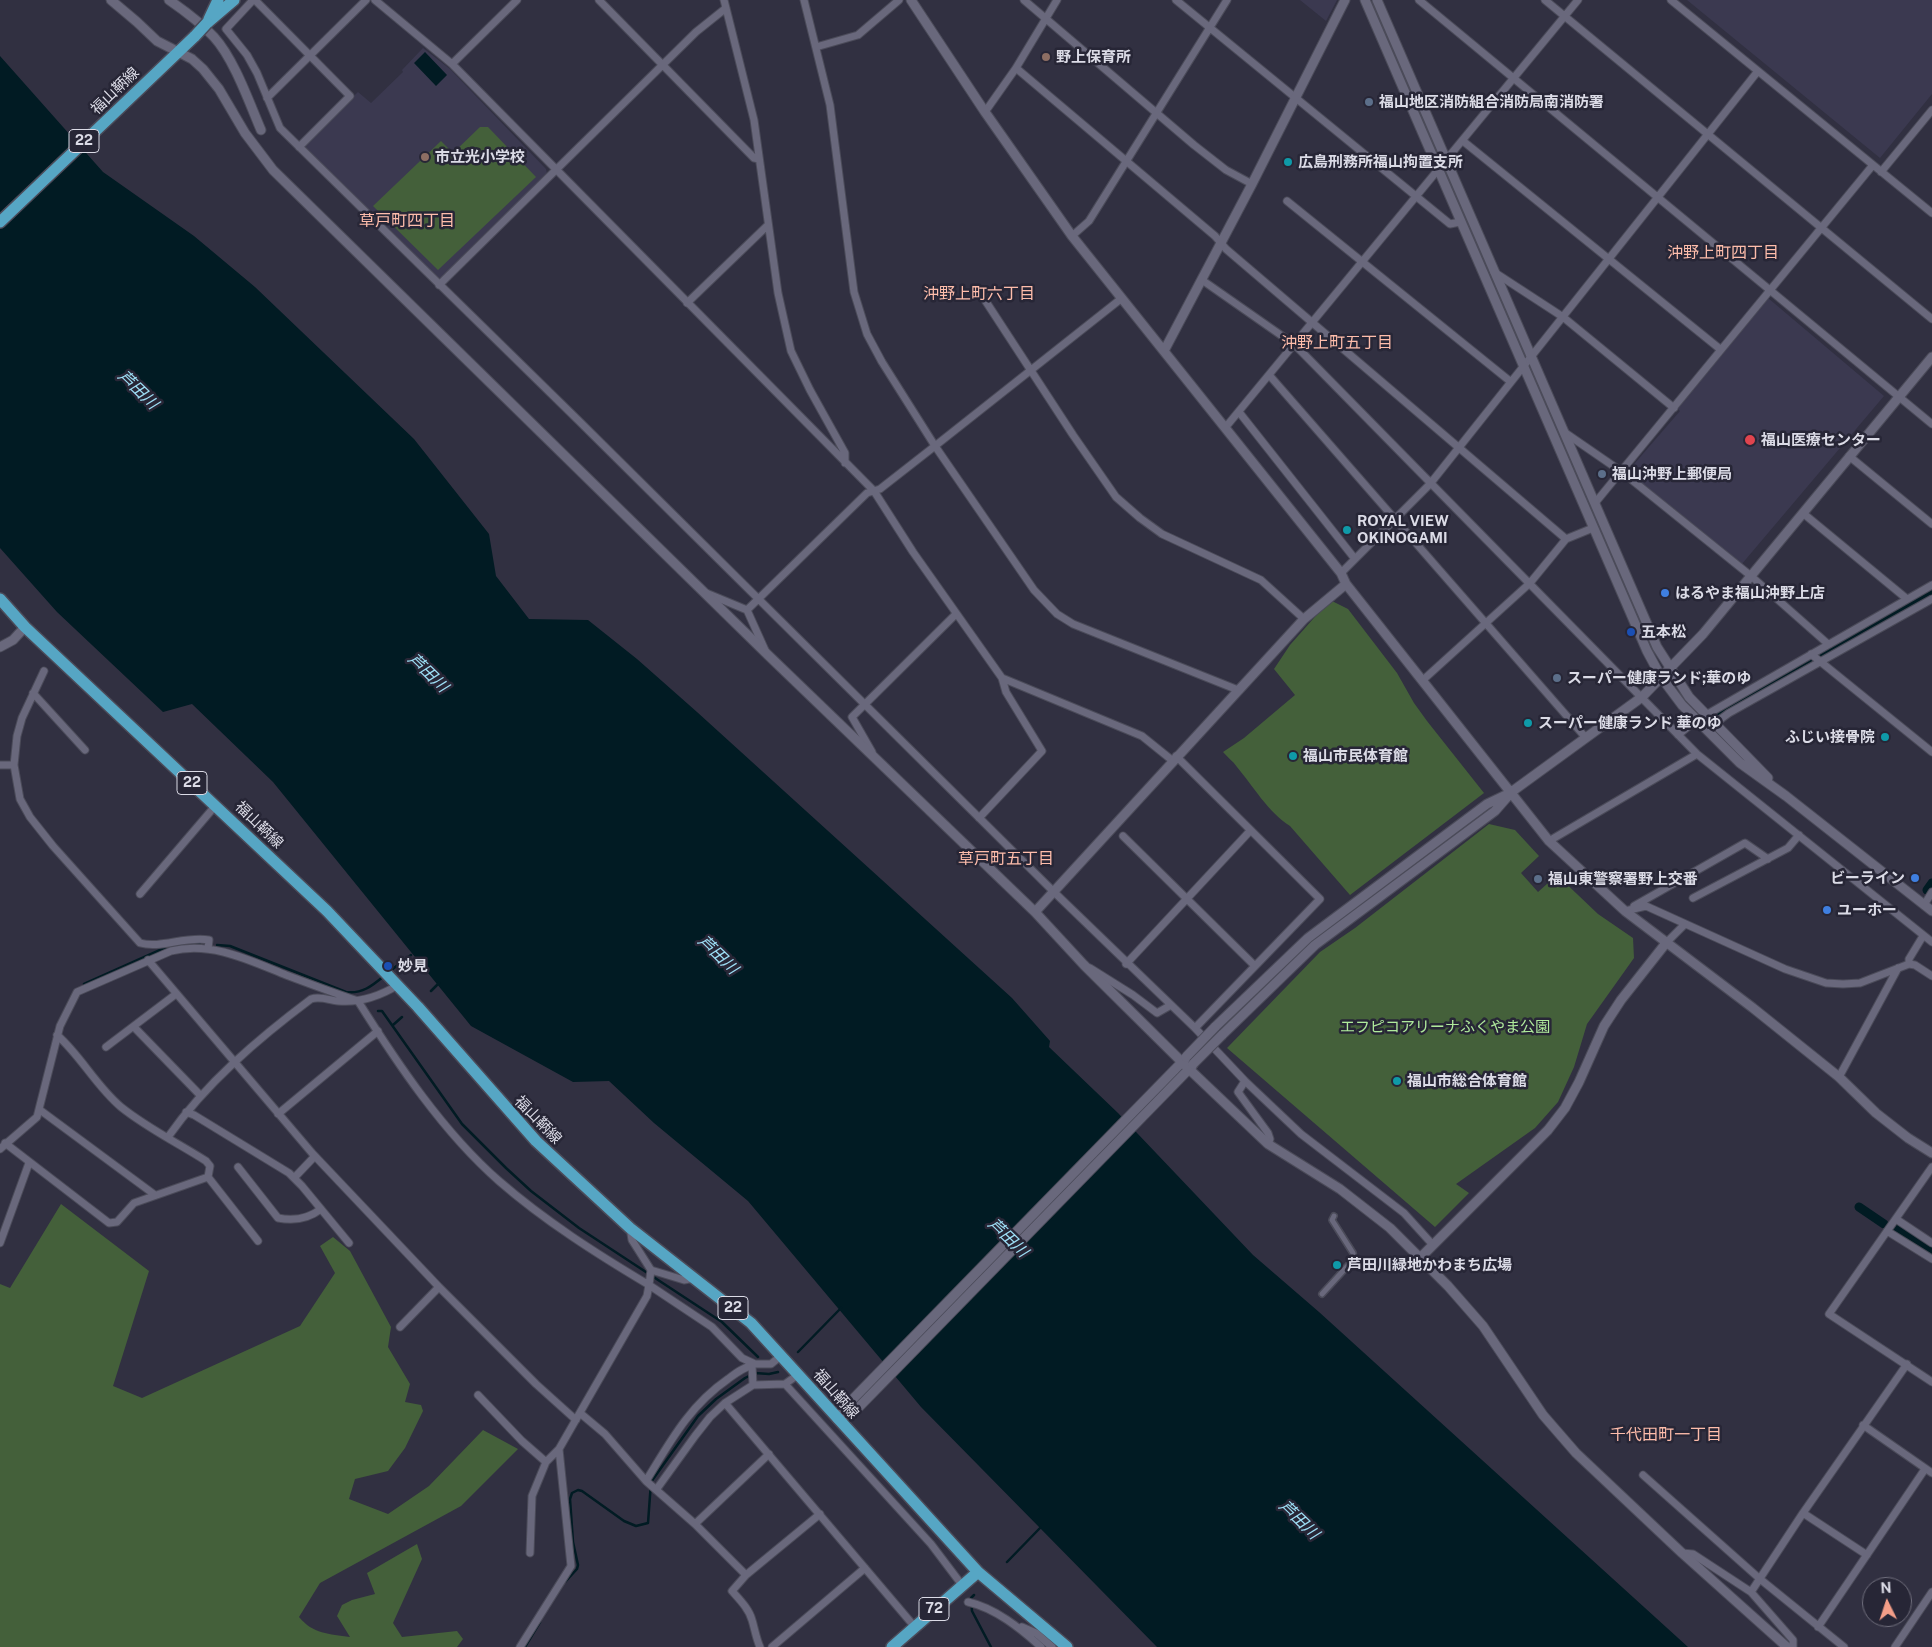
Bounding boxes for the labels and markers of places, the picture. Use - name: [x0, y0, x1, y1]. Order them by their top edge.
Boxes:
- place label: 野上保育所: [1056, 48, 1131, 66]
- marker: 野上保育所: [1040, 51, 1052, 63]
- place label: 福山地区消防組合消防局南消防署: [1379, 93, 1604, 111]
- marker: 福山地区消防組合消防局南消防署: [1363, 96, 1375, 108]
- place label: 市立光小学校: [435, 148, 525, 166]
- marker: 市立光小学校: [419, 151, 431, 163]
- place label: 広島刑務所福山拘置支所: [1298, 153, 1463, 171]
- marker: 広島刑務所福山拘置支所: [1282, 156, 1294, 168]
- place label: 福山医療センター: [1761, 431, 1881, 449]
- marker: 福山医療センター: [1743, 433, 1757, 447]
- place label: 福山沖野上郵便局: [1612, 465, 1732, 483]
- marker: 福山沖野上郵便局: [1596, 468, 1608, 480]
- place label: ROYAL VIEW OKINOGAMI: [1357, 512, 1449, 547]
- marker: ROYAL VIEW OKINOGAMI: [1341, 524, 1353, 536]
- place label: はるやま福山沖野上店: [1675, 584, 1825, 602]
- marker: はるやま福山沖野上店: [1659, 587, 1671, 599]
- place label: 五本松: [1641, 623, 1686, 641]
- marker: 五本松: [1625, 626, 1637, 638]
- place label: スーパー健康ランド;華のゆ: [1567, 669, 1751, 687]
- marker: スーパー健康ランド;華のゆ: [1551, 672, 1563, 684]
- place label: スーパー健康ランド 華のゆ: [1538, 714, 1721, 732]
- marker: スーパー健康ランド 華のゆ: [1522, 717, 1534, 729]
- place label: ふじい接骨院: [1785, 728, 1875, 746]
- marker: ふじい接骨院: [1879, 731, 1891, 743]
- place label: 福山市民体育館: [1303, 747, 1408, 765]
- marker: 福山市民体育館: [1287, 750, 1299, 762]
- place label: ビーライン: [1830, 869, 1905, 887]
- place label: 福山東警察署野上交番: [1548, 870, 1698, 888]
- marker: ビーライン: [1909, 872, 1921, 884]
- marker: 福山東警察署野上交番: [1532, 873, 1544, 885]
- place label: ユーホー: [1837, 901, 1897, 919]
- marker: ユーホー: [1821, 904, 1833, 916]
- place label: 妙見: [398, 957, 428, 975]
- marker: 妙見: [382, 960, 394, 972]
- place label: 福山市総合体育館: [1407, 1072, 1527, 1090]
- marker: 福山市総合体育館: [1391, 1075, 1403, 1087]
- place label: 芦田川緑地かわまち広場: [1347, 1256, 1512, 1274]
- marker: 芦田川緑地かわまち広場: [1331, 1259, 1343, 1271]

